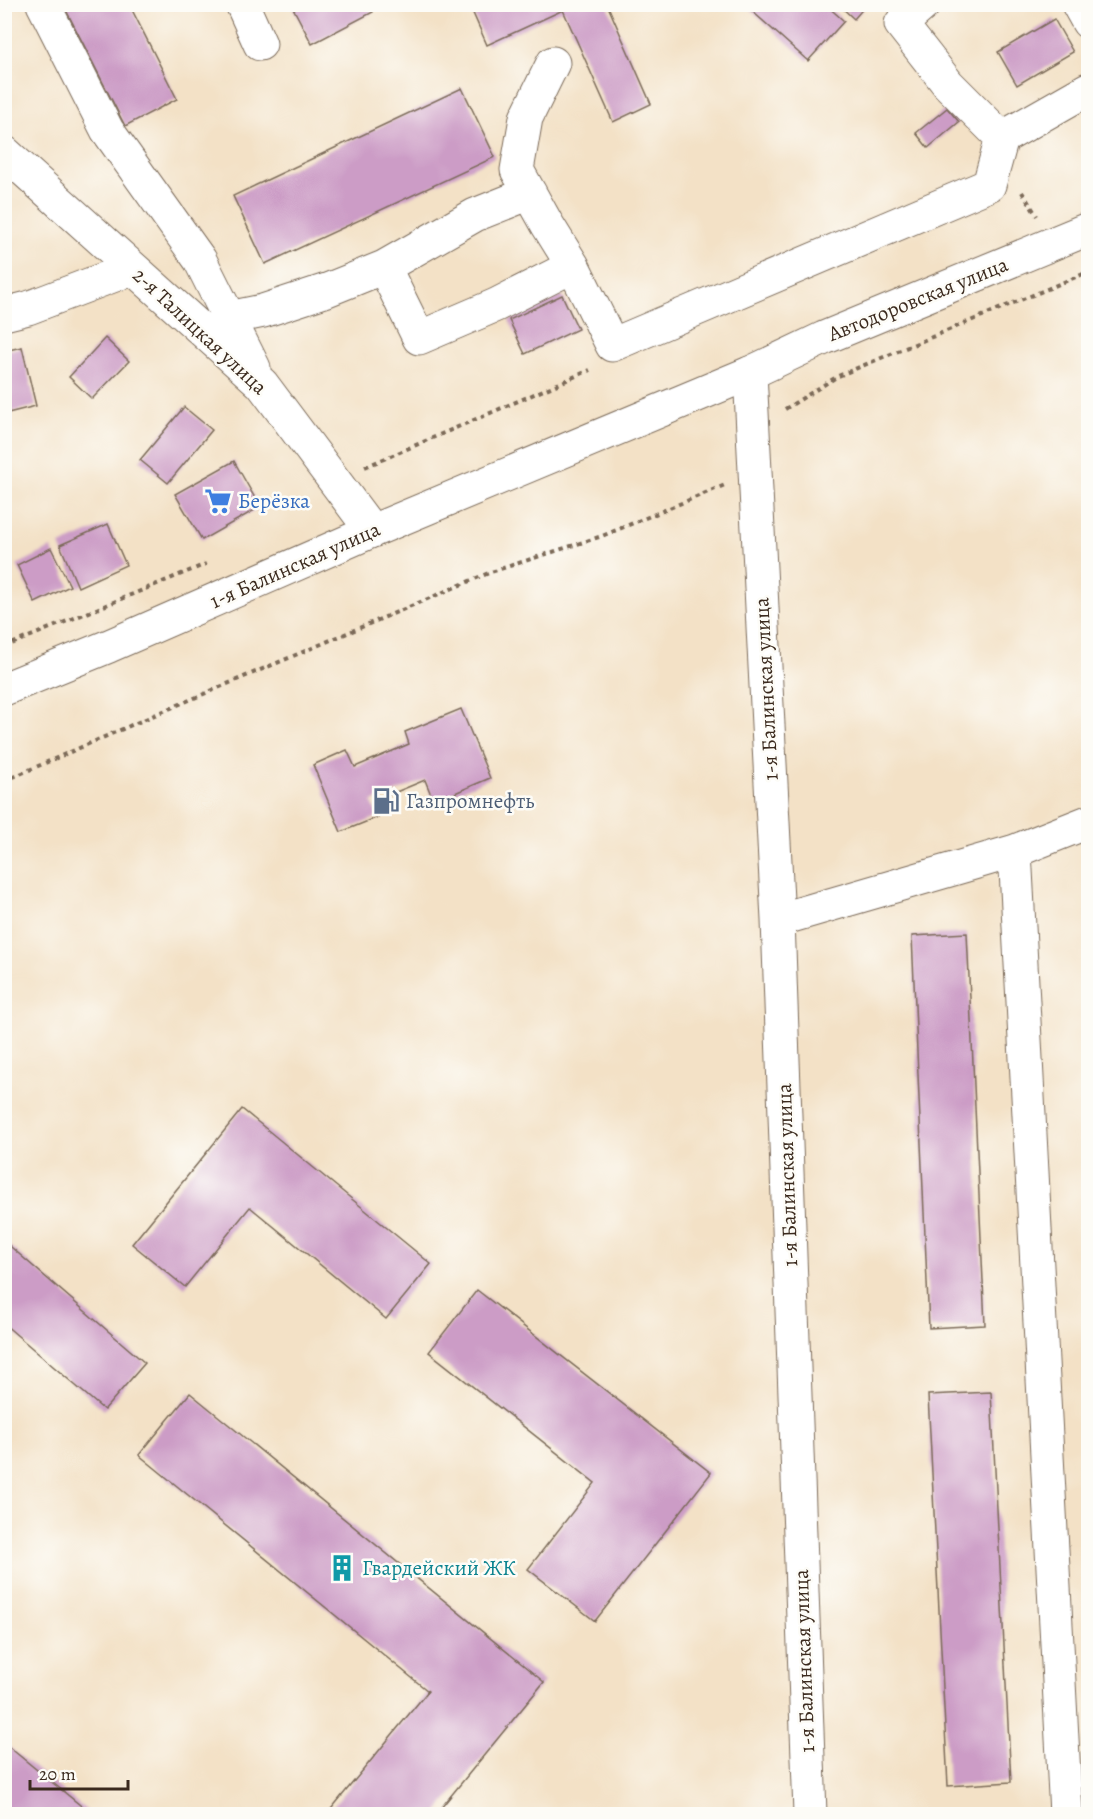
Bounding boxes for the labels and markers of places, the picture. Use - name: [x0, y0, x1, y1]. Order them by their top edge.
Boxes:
- supermarket icon: Берёзка: [203, 486, 233, 516]
- place label: Берёзка: [238, 487, 310, 515]
- fuel station icon: Газпромнефть: [371, 786, 401, 816]
- place label: Газпромнефть: [406, 787, 535, 815]
- building icon: Гвардейский ЖК: [327, 1553, 357, 1583]
- place label: Гвардейский ЖК: [362, 1554, 516, 1582]

